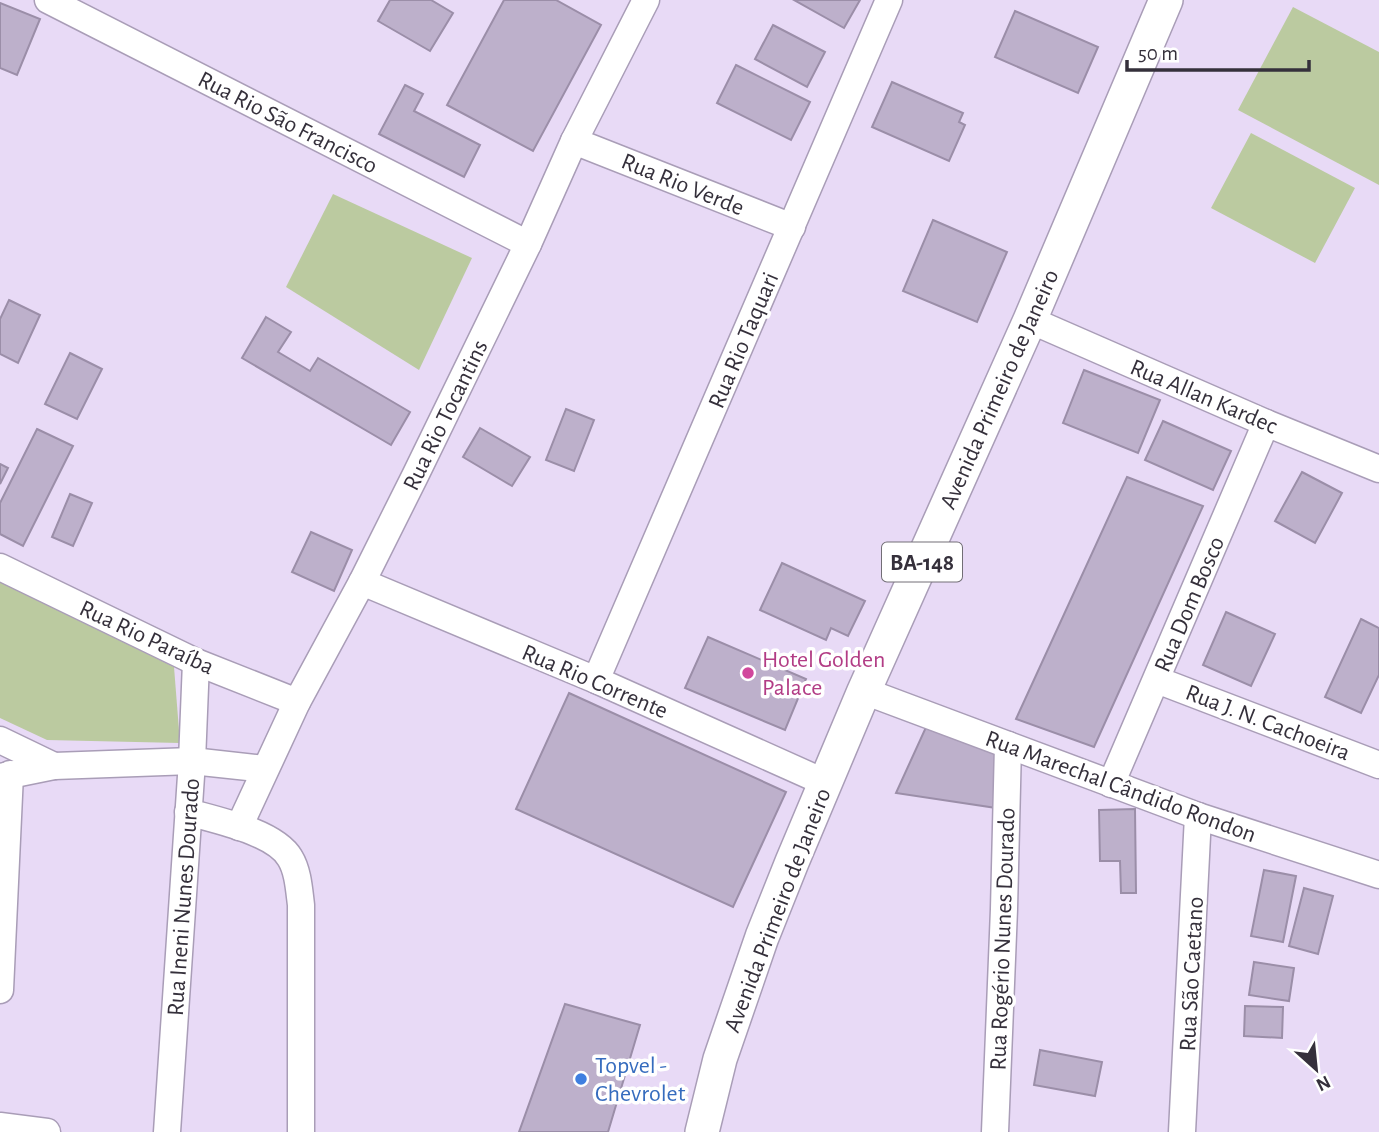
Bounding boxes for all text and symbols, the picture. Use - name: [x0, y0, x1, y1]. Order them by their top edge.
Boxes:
- scale bar: [1127, 28, 1309, 72]
- text: 50 m: [1138, 43, 1178, 64]
- street label: Rua Rio São Francisco: [194, 67, 381, 179]
- street label: Rua Rio Verde: [618, 149, 747, 220]
- street label: Avenida Primeiro de Janeiro: [936, 266, 1064, 513]
- street label: Rua Rio Taquari: [705, 269, 783, 412]
- street label: Rua Rio Tocantins: [399, 337, 493, 494]
- street label: Rua Allan Kardec: [1127, 355, 1281, 439]
- street label: Rua Dom Bosco: [1151, 533, 1229, 676]
- road number: BA-148: [882, 542, 962, 582]
- street label: Rua Rio Paraíba: [76, 596, 218, 680]
- street label: Rua Rio Corrente: [518, 640, 671, 723]
- place label: Hotel Golden Palace: [762, 648, 886, 700]
- marker: Hotel Golden Palace: [740, 665, 756, 681]
- street label: Rua J. N. Cachoeira: [1182, 681, 1353, 765]
- street label: Rua Marechal Cândido Rondon: [982, 727, 1259, 847]
- street label: Rua Ineni Nunes Dourado: [164, 777, 204, 1017]
- street label: Avenida Primeiro de Janeiro: [720, 785, 836, 1036]
- street label: Rua Rogério Nunes Dourado: [986, 807, 1020, 1071]
- street label: Rua São Caetano: [1176, 896, 1208, 1052]
- north arrow: [1281, 1034, 1351, 1104]
- place label: Topvel - Chevrolet: [595, 1054, 686, 1106]
- marker: Topvel - Chevrolet: [573, 1071, 589, 1087]
- text: N: [1313, 1071, 1333, 1094]

